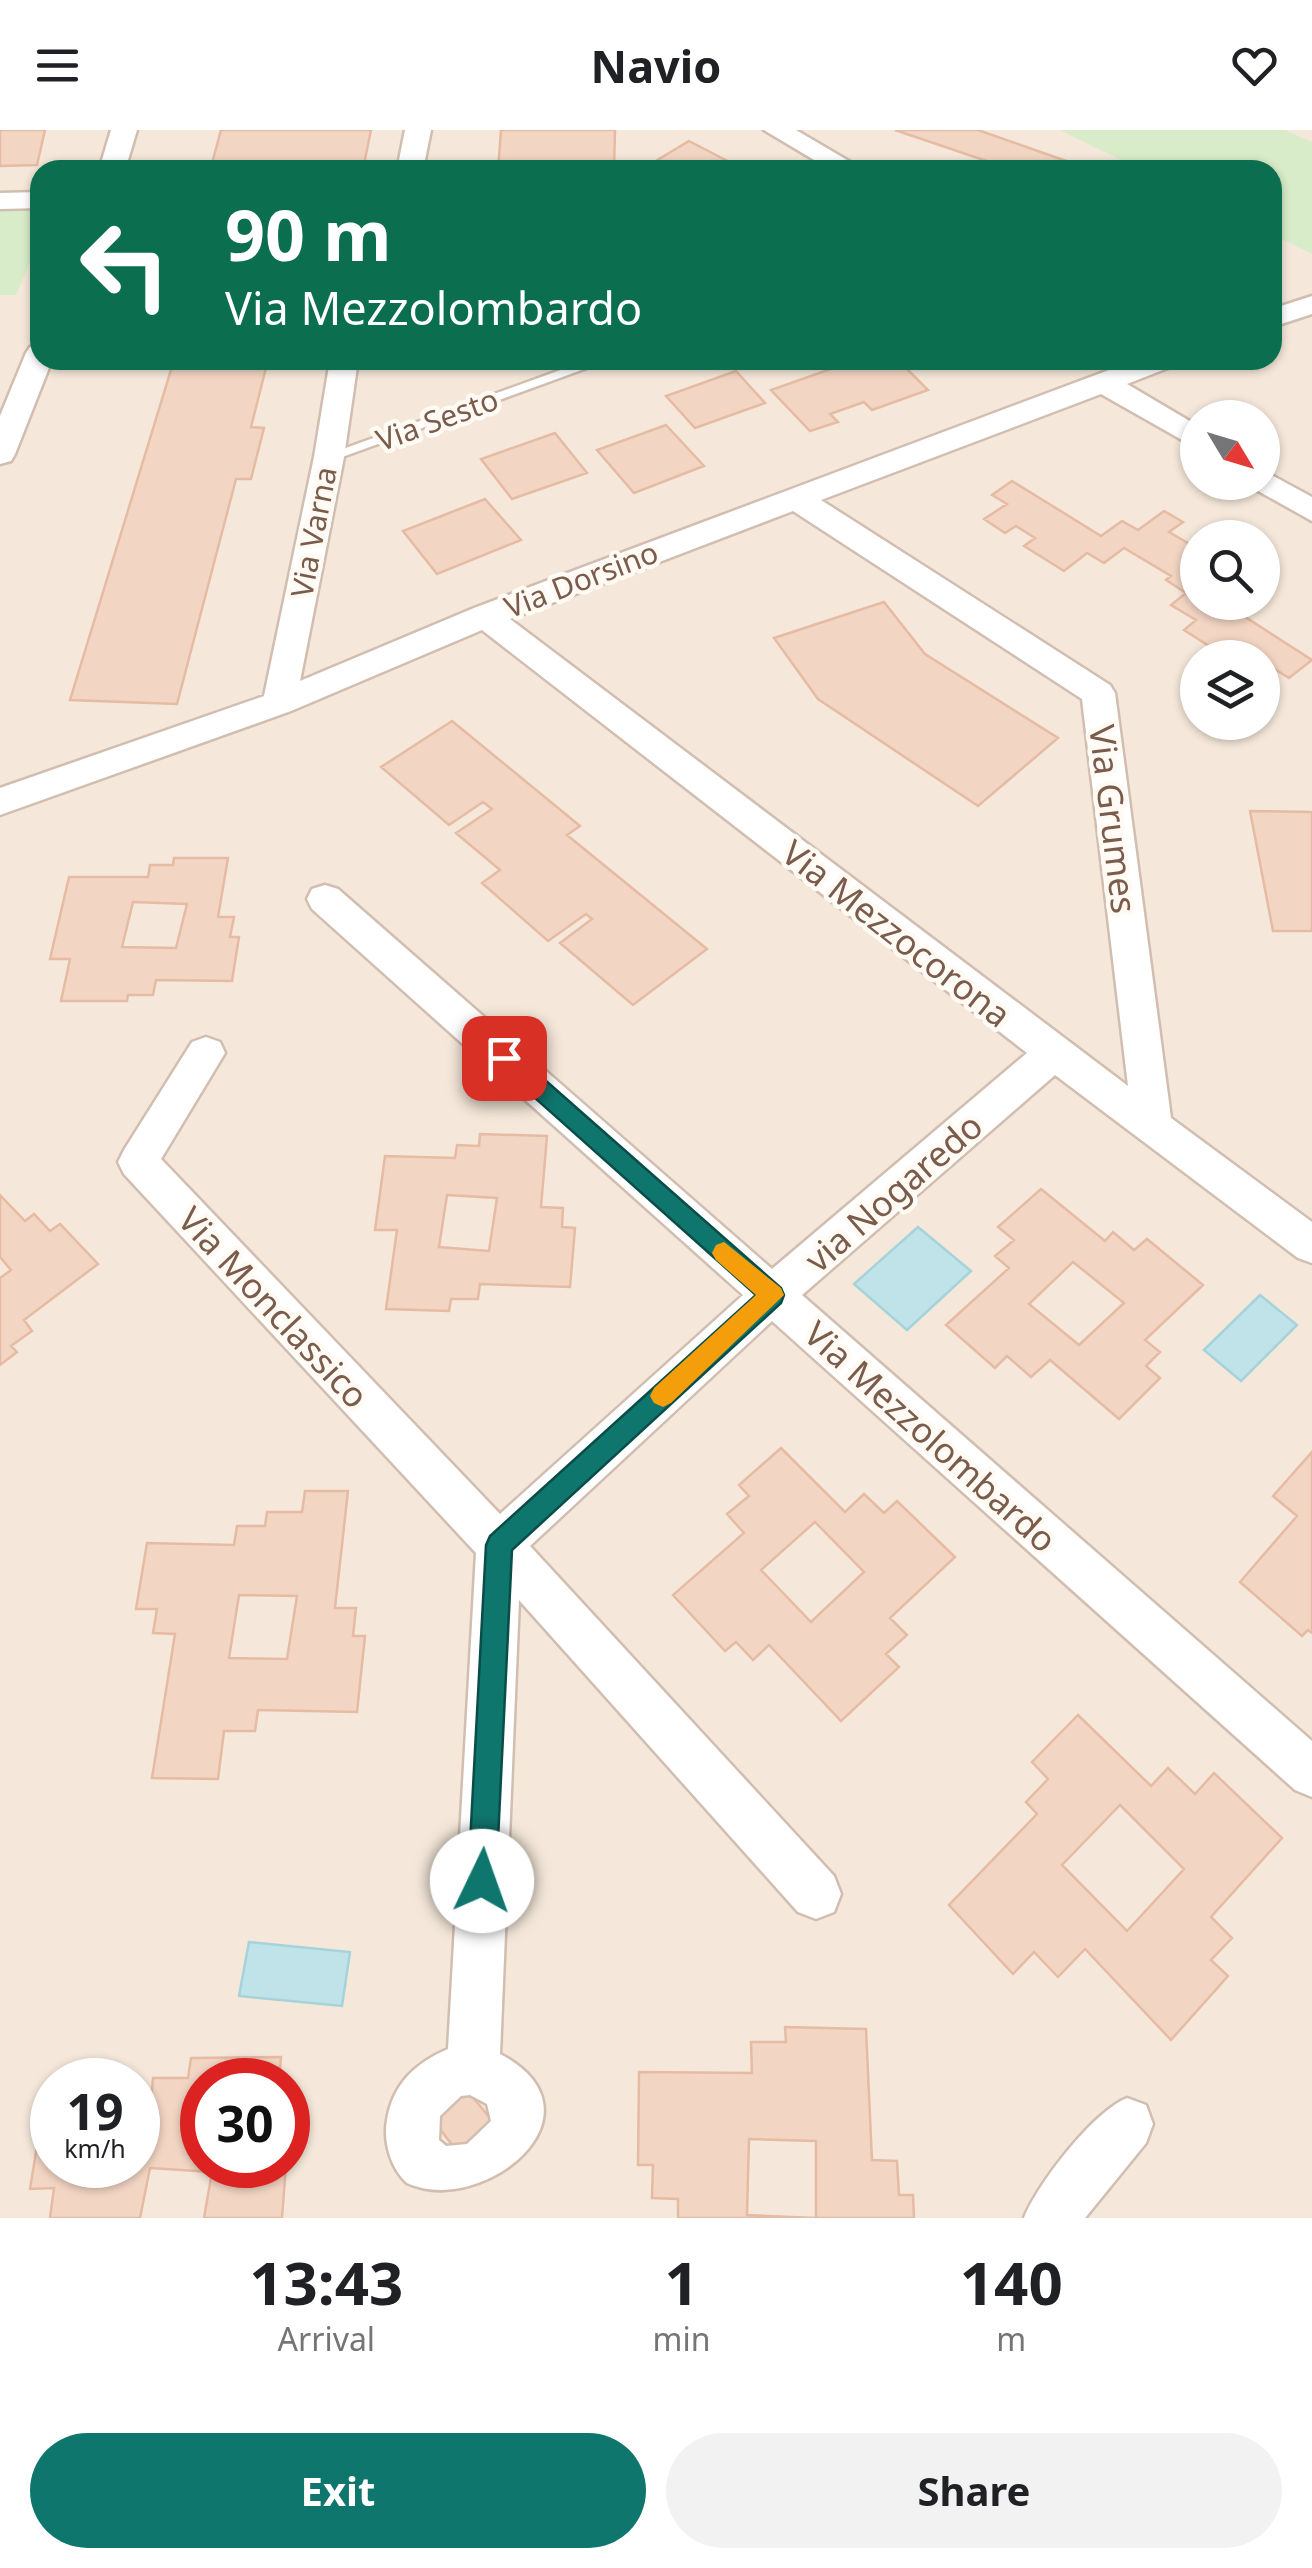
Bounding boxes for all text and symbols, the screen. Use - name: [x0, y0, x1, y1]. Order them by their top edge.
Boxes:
- text: Navio: [591, 35, 721, 96]
- icon: menu: [30, 38, 85, 93]
- icon: heart: [1227, 38, 1282, 93]
- text: 90 m: [225, 186, 392, 282]
- icon: left: [60, 200, 190, 330]
- text: Via Mezzolombardo: [225, 277, 642, 338]
- street label: Via Sesto: [370, 378, 504, 460]
- north arrow: [1180, 400, 1280, 500]
- map controls: [1180, 400, 1280, 740]
- street label: Via Varna: [280, 463, 346, 601]
- button: search: [1180, 520, 1280, 620]
- street label: Via Dorsino: [498, 531, 664, 627]
- button: layers: [1180, 640, 1280, 740]
- street label: Via Grumes: [1079, 722, 1149, 916]
- street label: Via Mezzocorona: [773, 829, 1021, 1037]
- pin: [462, 1016, 547, 1101]
- icon: arrive: [477, 1031, 532, 1086]
- street label: via Nogaredo: [794, 1102, 992, 1282]
- street label: Via Monclassico: [168, 1196, 380, 1418]
- street label: Via Mezzolombardo: [795, 1310, 1067, 1562]
- position arrow: [430, 1829, 534, 1933]
- speed limit sign: 30: [180, 2058, 310, 2188]
- text: 19: [66, 2077, 124, 2145]
- text: km/h: [64, 2131, 126, 2165]
- text: 13:43: [249, 2241, 403, 2323]
- text: 1: [664, 2241, 699, 2323]
- text: 140: [960, 2241, 1063, 2323]
- text: Arrival: [278, 2317, 375, 2360]
- text: min: [653, 2317, 711, 2360]
- text: m: [996, 2317, 1026, 2360]
- button: Exit: [30, 2433, 646, 2548]
- button: Share: [666, 2433, 1282, 2548]

